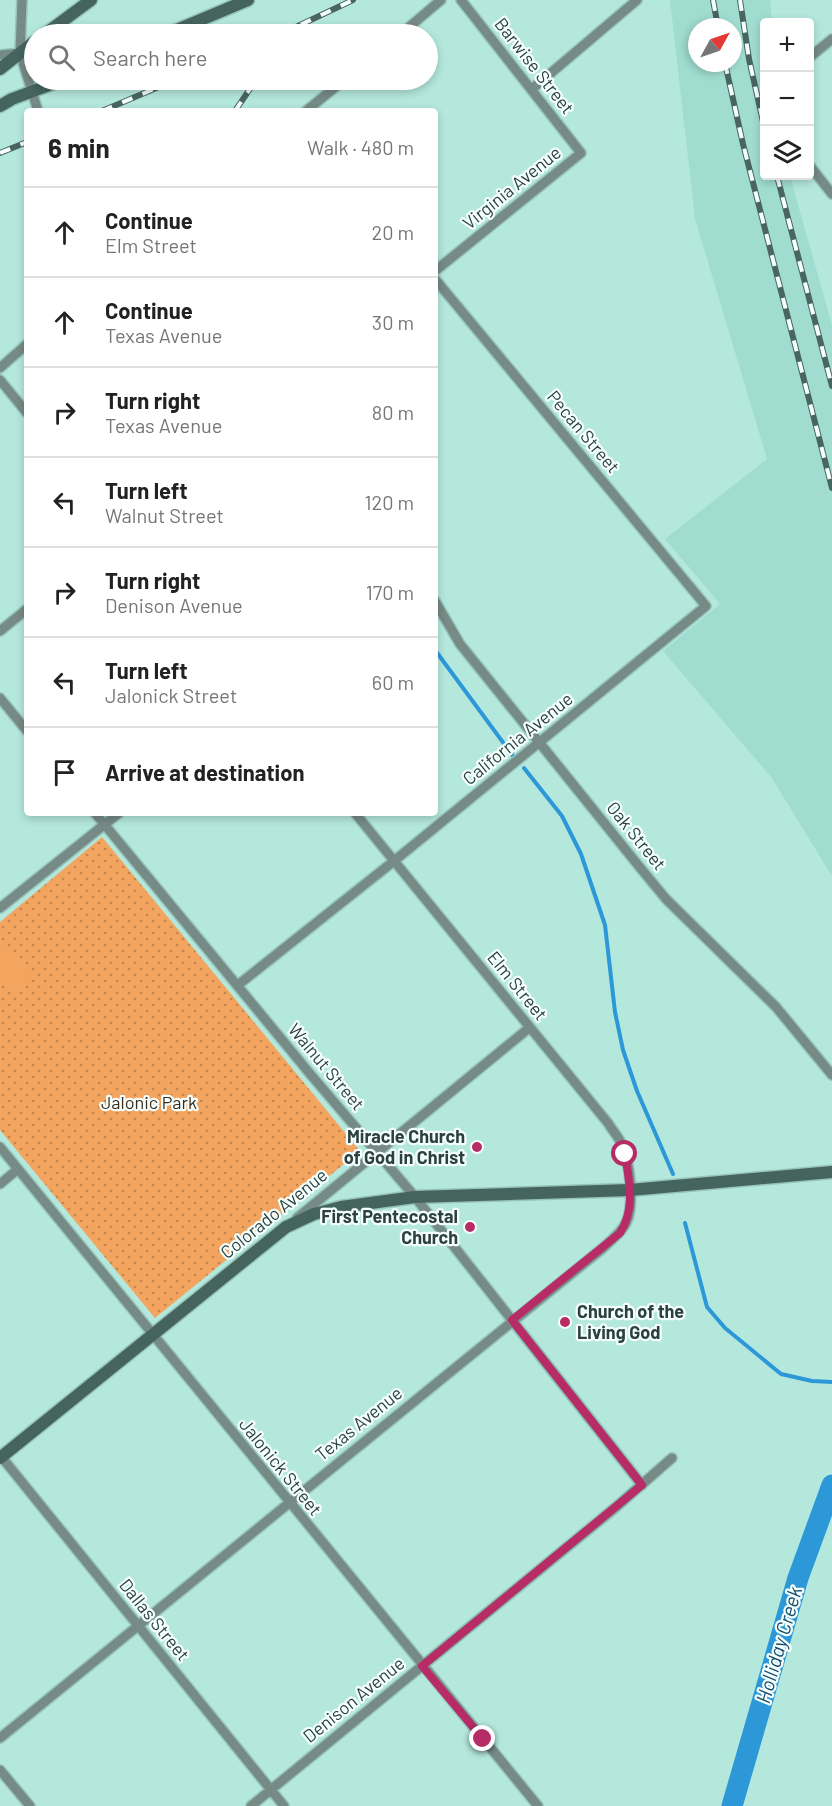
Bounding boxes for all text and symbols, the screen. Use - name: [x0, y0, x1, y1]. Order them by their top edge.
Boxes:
- street label: Barwise Street: [490, 13, 579, 118]
- north arrow: [688, 18, 742, 72]
- map controls: [760, 18, 814, 180]
- button: +: [760, 18, 814, 72]
- search box: [24, 24, 438, 90]
- icon: search: [45, 41, 78, 74]
- text: Search here: [93, 44, 207, 70]
- button: −: [760, 72, 814, 126]
- button: layers: [760, 126, 814, 180]
- text: 6 min: [48, 132, 110, 163]
- text: Walk · 480 m: [307, 135, 414, 159]
- street label: Virginia Avenue: [458, 141, 565, 234]
- text: Continue: [105, 207, 193, 233]
- icon: ahead: [48, 216, 81, 249]
- text: 20 m: [371, 220, 414, 244]
- text: Elm Street: [105, 233, 197, 257]
- text: Continue: [105, 297, 193, 323]
- icon: ahead: [48, 306, 81, 339]
- text: 30 m: [372, 310, 414, 334]
- text: Texas Avenue: [105, 323, 222, 347]
- street label: Pecan Street: [543, 386, 625, 477]
- text: Turn right: [105, 387, 200, 413]
- icon: right: [48, 396, 81, 429]
- text: 80 m: [372, 400, 414, 424]
- text: Texas Avenue: [105, 413, 222, 437]
- text: Turn left: [105, 477, 188, 503]
- icon: left: [48, 486, 81, 519]
- text: 120 m: [364, 490, 414, 514]
- text: Walnut Street: [105, 503, 224, 527]
- text: Turn right: [105, 567, 200, 593]
- icon: right: [48, 576, 81, 609]
- text: 170 m: [366, 580, 414, 604]
- text: Denison Avenue: [105, 593, 243, 617]
- text: Turn left: [105, 657, 188, 683]
- icon: left: [48, 666, 81, 699]
- text: 60 m: [372, 670, 414, 694]
- text: Jalonick Street: [105, 683, 237, 707]
- street label: California Avenue: [458, 687, 577, 789]
- icon: arrive: [48, 756, 81, 789]
- text: Arrive at destination: [105, 759, 304, 785]
- street label: Oak Street: [602, 797, 671, 874]
- street label: Elm Street: [483, 946, 552, 1024]
- street label: Walnut Street: [284, 1018, 370, 1114]
- park label: Jalonic Park: [101, 1091, 197, 1113]
- place label: Miracle Church of God in Christ: [344, 1125, 465, 1168]
- marker: Miracle Church of God in Christ: [470, 1140, 484, 1154]
- route start: [611, 1140, 637, 1166]
- street label: Colorado Avenue: [216, 1164, 331, 1263]
- place label: First Pentecostal Church: [321, 1205, 458, 1248]
- marker: First Pentecostal Church: [463, 1220, 477, 1234]
- place label: Church of the Living God: [577, 1300, 684, 1343]
- marker: Church of the Living God: [558, 1315, 572, 1329]
- street label: Texas Avenue: [310, 1381, 406, 1465]
- street label: Jalonick Street: [235, 1413, 327, 1520]
- street label: Dallas Street: [115, 1574, 195, 1665]
- water label: Holliday Creek: [750, 1583, 806, 1706]
- street label: Denison Avenue: [298, 1652, 408, 1747]
- route end: [469, 1725, 495, 1751]

